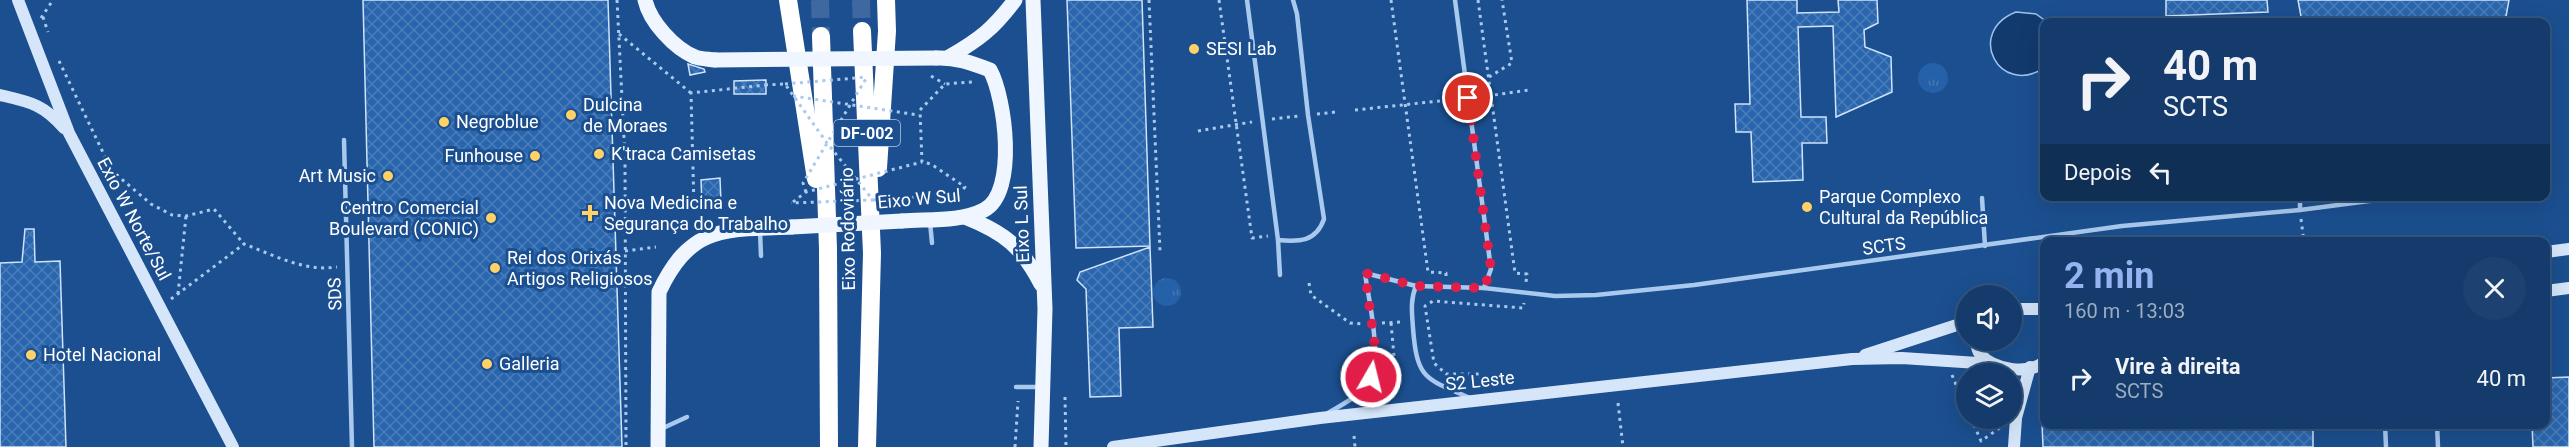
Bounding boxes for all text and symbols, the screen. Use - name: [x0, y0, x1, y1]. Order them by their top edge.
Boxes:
- place label: SESI Lab: [1206, 38, 1277, 59]
- text: 40 m: [2163, 41, 2258, 90]
- marker: SESI Lab: [1187, 42, 1201, 56]
- icon: right: [2064, 42, 2142, 120]
- pin: [1442, 72, 1493, 123]
- icon: arrive: [1451, 81, 1484, 114]
- text: SCTS: [2163, 91, 2228, 123]
- place label: Dulcina de Moraes: [583, 94, 668, 136]
- marker: Dulcina de Moraes: [564, 108, 578, 122]
- place label: Negroblue: [456, 111, 539, 132]
- marker: Negroblue: [437, 115, 451, 129]
- road number: DF-002: [834, 120, 900, 146]
- place label: K'traca Camisetas: [611, 143, 756, 164]
- place label: Funhouse: [444, 145, 523, 166]
- marker: K'traca Camisetas: [592, 147, 606, 161]
- marker: Funhouse: [528, 149, 542, 163]
- street label: Exio W Norte/Sul: [93, 154, 176, 284]
- icon: left: [2144, 156, 2177, 189]
- text: Depois: [2064, 160, 2132, 185]
- place label: Art Music: [299, 165, 376, 186]
- street label: Eixo Rodoviário: [836, 167, 859, 291]
- marker: Art Music: [381, 169, 395, 183]
- street label: Eixo W Sul: [876, 184, 961, 213]
- street label: Eixo L Sul: [1010, 185, 1033, 263]
- place label: Parque Complexo Cultural da República: [1819, 186, 1988, 228]
- place label: Nova Medicina e Segurança do Trabalho: [604, 192, 788, 234]
- place label: Centro Comercial Boulevard (CONIC): [329, 197, 479, 240]
- marker: Parque Complexo Cultural da República: [1800, 200, 1814, 214]
- marker: Nova Medicina e Segurança do Trabalho: [581, 204, 599, 222]
- marker: Centro Comercial Boulevard (CONIC): [484, 211, 498, 225]
- street label: SCTS: [1861, 232, 1907, 259]
- place label: Rei dos Orixás Artigos Religiosos: [507, 247, 653, 289]
- text: 2 min: [2064, 255, 2155, 297]
- button: close: [2463, 257, 2526, 320]
- marker: Rei dos Orixás Artigos Religiosos: [488, 261, 502, 275]
- street label: SDS: [323, 277, 346, 311]
- map controls: [1956, 285, 2022, 429]
- button: sound: [1956, 285, 2022, 351]
- text: 160 m · 13:03: [2064, 299, 2185, 323]
- place label: Hotel Nacional: [43, 344, 161, 365]
- position arrow: [1339, 345, 1403, 409]
- marker: Hotel Nacional: [24, 348, 38, 362]
- place label: Galleria: [499, 353, 560, 374]
- text: Vire à direita: [2115, 354, 2241, 379]
- marker: Galleria: [480, 357, 494, 371]
- icon: right: [2064, 362, 2097, 395]
- button: layers: [1956, 363, 2022, 429]
- street label: S2 Leste: [1444, 366, 1515, 395]
- text: 40 m: [2477, 366, 2526, 391]
- text: SCTS: [2115, 379, 2163, 403]

